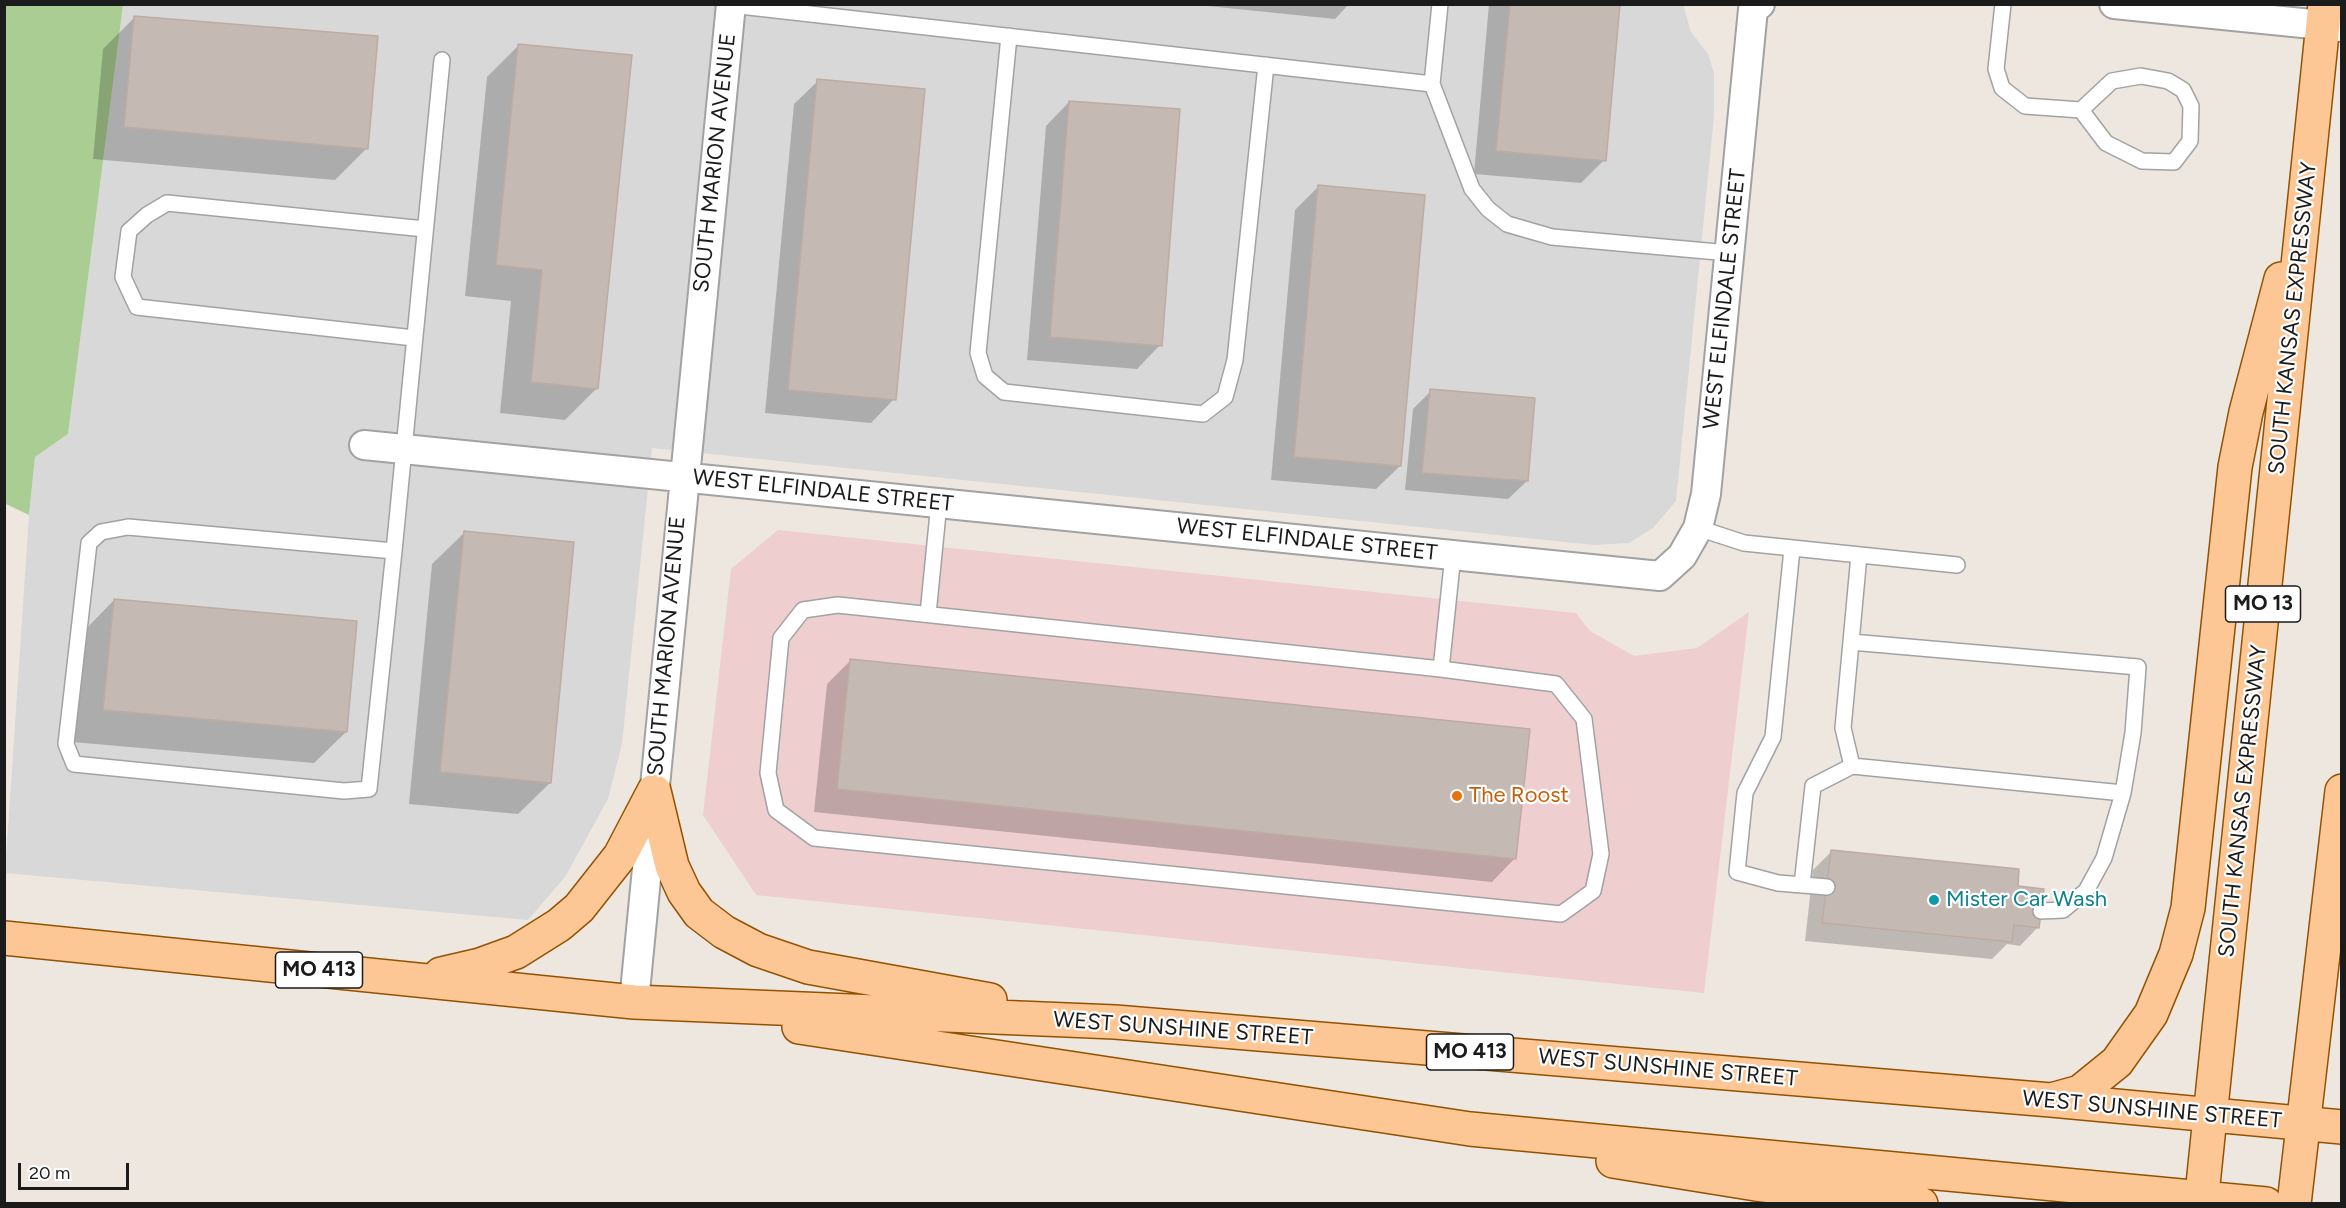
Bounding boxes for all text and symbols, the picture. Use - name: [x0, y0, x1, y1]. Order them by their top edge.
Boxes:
- street label: SOUTH MARION AVENUE: [688, 32, 742, 294]
- street label: SOUTH KANSAS EXPRESSWAY: [2263, 160, 2323, 476]
- street label: WEST ELFINDALE STREET: [1698, 167, 1752, 431]
- street label: WEST ELFINDALE STREET: [691, 464, 955, 518]
- street label: WEST ELFINDALE STREET: [1175, 513, 1439, 567]
- street label: SOUTH MARION AVENUE: [642, 515, 692, 777]
- road number: MO 13: [2226, 586, 2300, 622]
- street label: SOUTH KANSAS EXPRESSWAY: [2213, 643, 2273, 959]
- place label: The Roost: [1469, 783, 1569, 809]
- marker: The Roost: [1450, 789, 1464, 803]
- place label: Mister Car Wash: [1946, 887, 2107, 913]
- marker: Mister Car Wash: [1927, 893, 1941, 907]
- road number: MO 413: [276, 952, 362, 988]
- street label: WEST SUNSHINE STREET: [1052, 1007, 1314, 1051]
- road number: MO 413: [1426, 1034, 1514, 1070]
- street label: WEST SUNSHINE STREET: [1537, 1044, 1799, 1092]
- street label: WEST SUNSHINE STREET: [2021, 1086, 2283, 1134]
- scale bar: [21, 1151, 132, 1189]
- text: 20 m: [29, 1162, 70, 1184]

